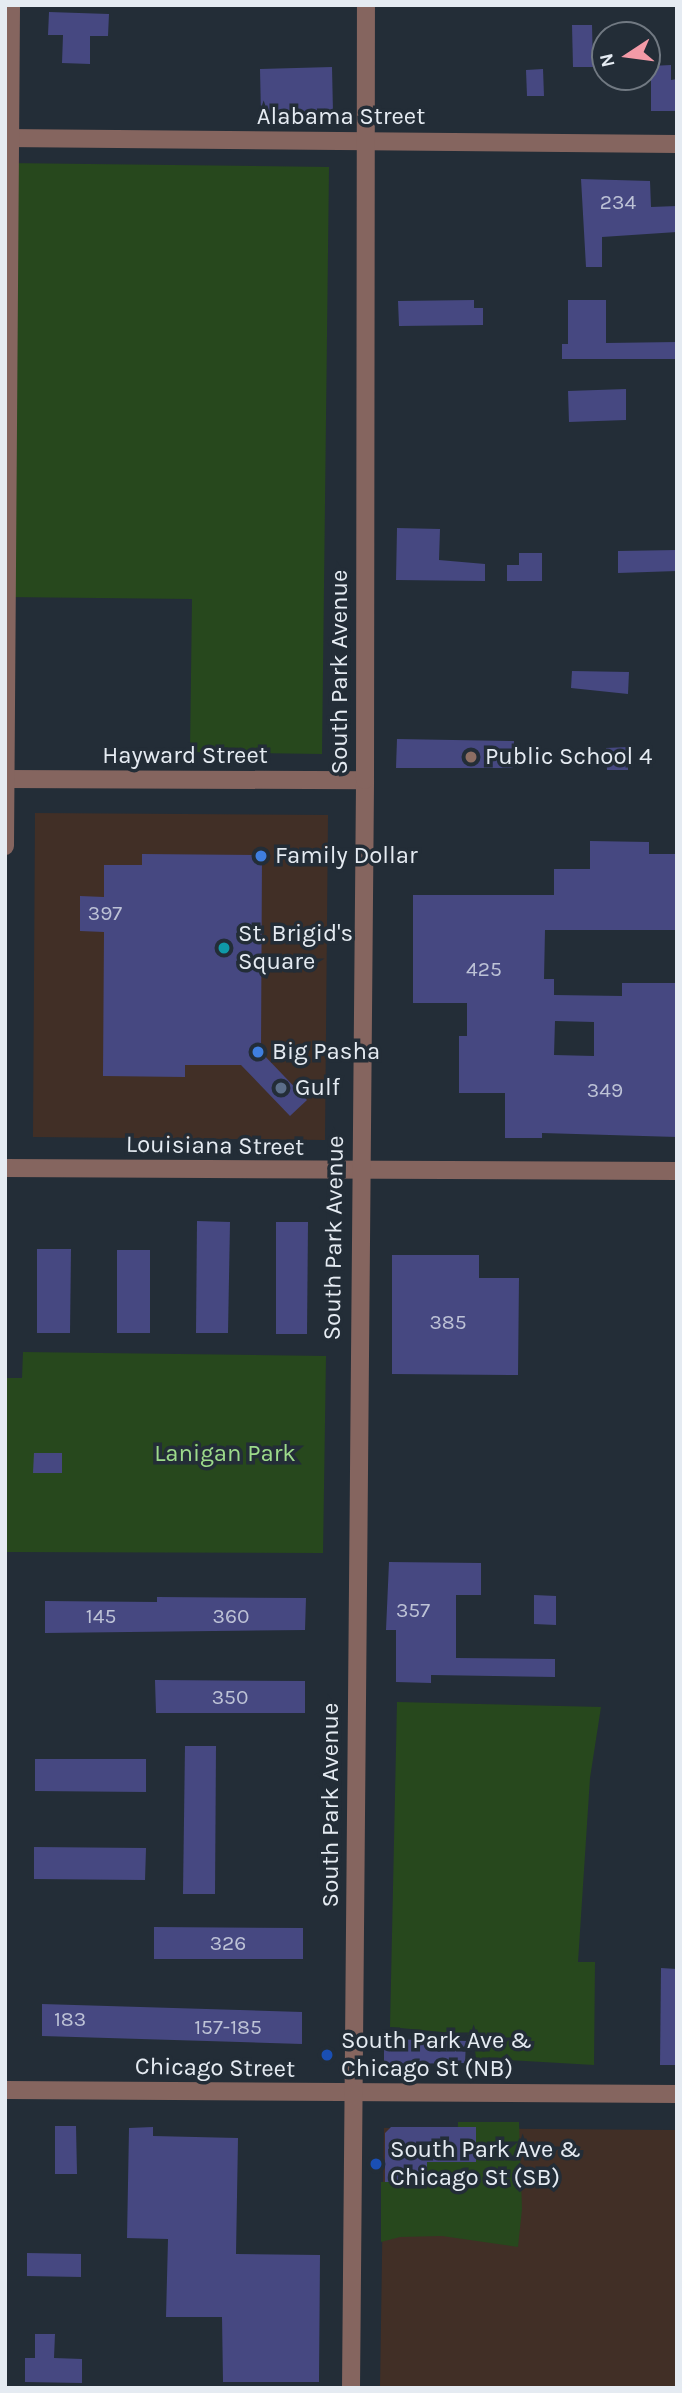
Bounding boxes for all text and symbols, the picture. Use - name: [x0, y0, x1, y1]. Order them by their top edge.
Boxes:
- north arrow: [591, 21, 661, 91]
- text: N: [595, 51, 620, 69]
- street label: Alabama Street: [257, 103, 425, 131]
- house number: 234: [600, 189, 636, 215]
- street label: South Park Avenue: [326, 570, 354, 774]
- street label: Hayward Street: [102, 742, 268, 770]
- place label: Public School 4: [485, 743, 652, 771]
- marker: Public School 4: [463, 749, 479, 765]
- place label: Family Dollar: [275, 842, 418, 870]
- marker: Family Dollar: [253, 848, 269, 864]
- house number: 397: [88, 900, 122, 926]
- place label: St. Brigid's Square: [238, 920, 353, 976]
- marker: St. Brigid's Square: [216, 940, 232, 956]
- house number: 425: [466, 956, 502, 982]
- place label: Big Pasha: [272, 1038, 380, 1066]
- marker: Big Pasha: [250, 1044, 266, 1060]
- place label: Gulf: [295, 1074, 340, 1102]
- house number: 349: [587, 1077, 623, 1103]
- marker: Gulf: [273, 1080, 289, 1096]
- street label: Louisiana Street: [126, 1130, 304, 1162]
- street label: South Park Avenue: [318, 1135, 350, 1341]
- house number: 385: [429, 1309, 467, 1335]
- park label: Lanigan Park: [154, 1440, 296, 1468]
- house number: 357: [396, 1597, 430, 1623]
- house number: 145: [86, 1603, 116, 1629]
- house number: 360: [213, 1603, 249, 1629]
- house number: 350: [212, 1684, 248, 1710]
- street label: South Park Avenue: [317, 1703, 345, 1907]
- house number: 326: [210, 1930, 246, 1956]
- house number: 183: [54, 2006, 86, 2032]
- house number: 157-185: [194, 2014, 262, 2040]
- place label: South Park Ave & Chicago St (NB): [341, 2027, 532, 2083]
- marker: South Park Ave & Chicago St (NB): [319, 2047, 335, 2063]
- street label: Chicago Street: [135, 2052, 295, 2084]
- place label: South Park Ave & Chicago St (SB): [390, 2136, 581, 2192]
- marker: South Park Ave & Chicago St (SB): [368, 2156, 384, 2172]

